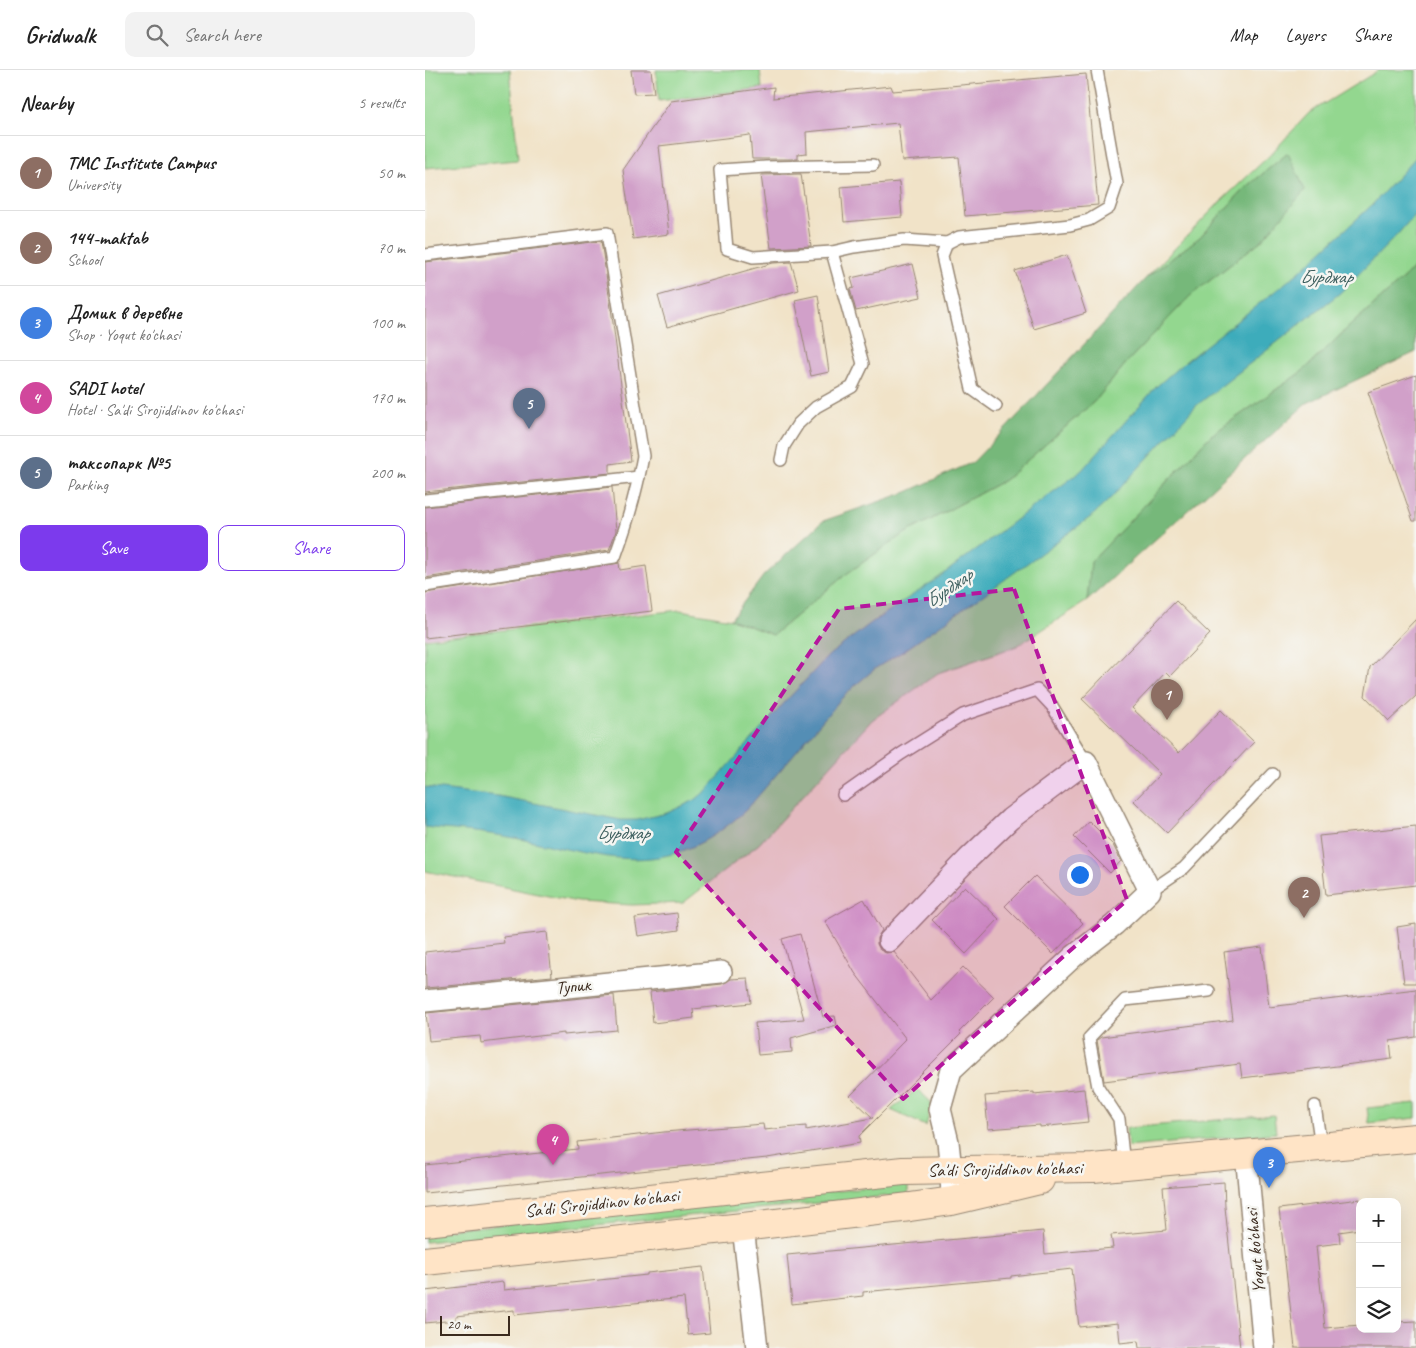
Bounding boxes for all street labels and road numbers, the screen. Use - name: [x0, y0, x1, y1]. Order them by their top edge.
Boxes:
- street label: Тупик: [555, 973, 593, 999]
- street label: Sa'di Sirojiddinov ko'chasi: [928, 1157, 1085, 1181]
- street label: Sa'di Sirojiddinov ko'chasi: [524, 1184, 683, 1222]
- street label: Yoqut ko'chasi: [1240, 1205, 1270, 1294]

